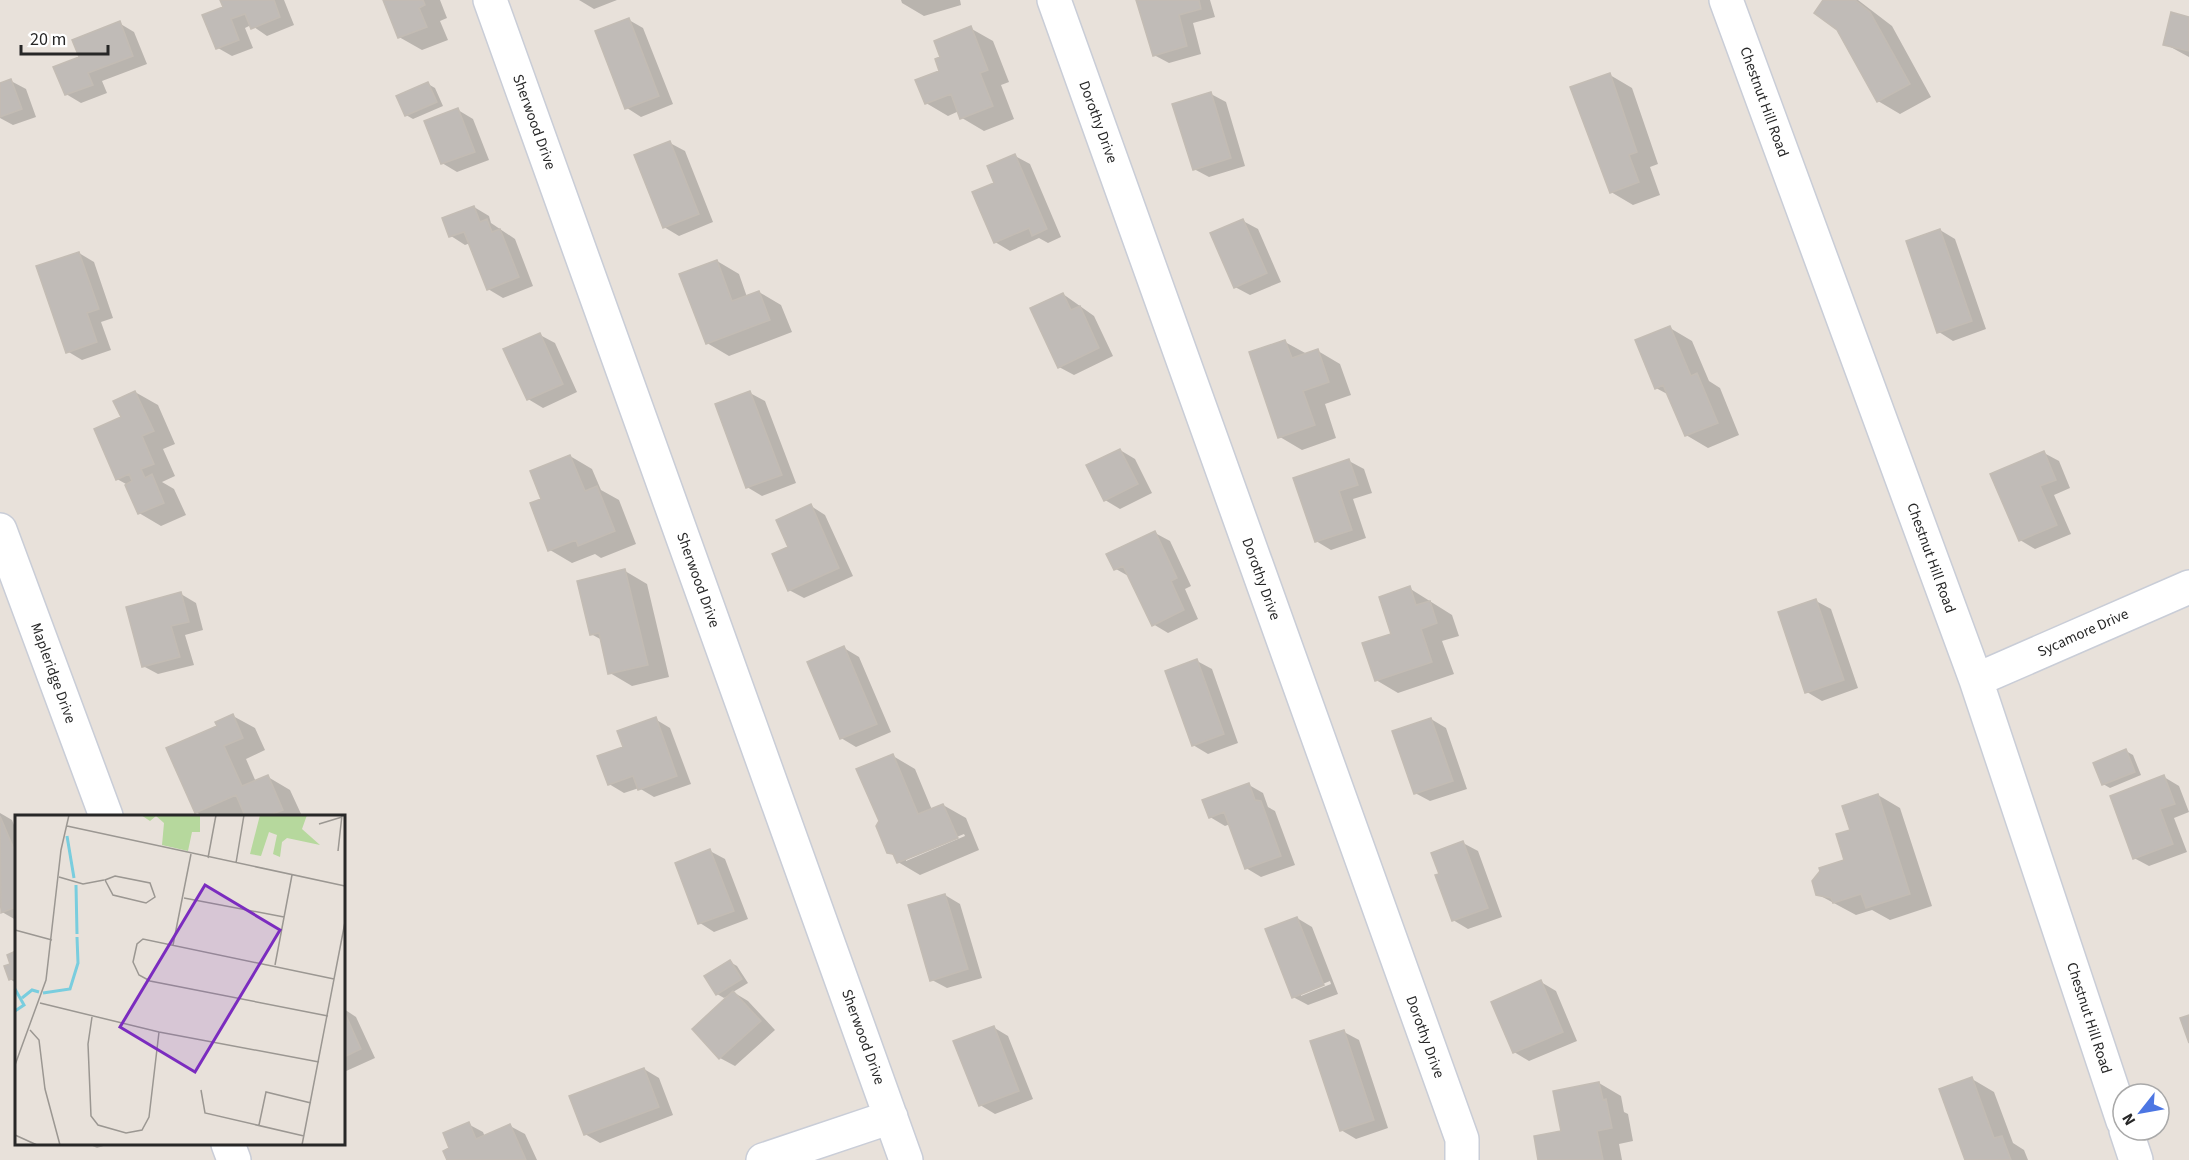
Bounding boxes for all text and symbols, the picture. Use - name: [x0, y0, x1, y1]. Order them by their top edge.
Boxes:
- scale bar: [21, 18, 108, 56]
- text: 20 m: [30, 27, 66, 52]
- street label: Chestnut Hill Road: [1734, 44, 1794, 160]
- street label: Sherwood Drive: [507, 71, 561, 173]
- street label: Dorothy Drive: [1073, 78, 1123, 166]
- street label: Chestnut Hill Road: [1901, 500, 1961, 616]
- street label: Sherwood Drive: [671, 529, 725, 631]
- street label: Dorothy Drive: [1236, 535, 1286, 623]
- street label: Sycamore Drive: [2034, 604, 2132, 662]
- street label: Mapleridge Drive: [25, 620, 81, 726]
- inset map: [15, 815, 345, 1145]
- street label: Chestnut Hill Road: [2061, 960, 2117, 1076]
- street label: Sherwood Drive: [836, 986, 890, 1088]
- street label: Dorothy Drive: [1400, 993, 1450, 1081]
- north arrow: [2111, 1082, 2171, 1142]
- text: N: [2117, 1109, 2141, 1129]

